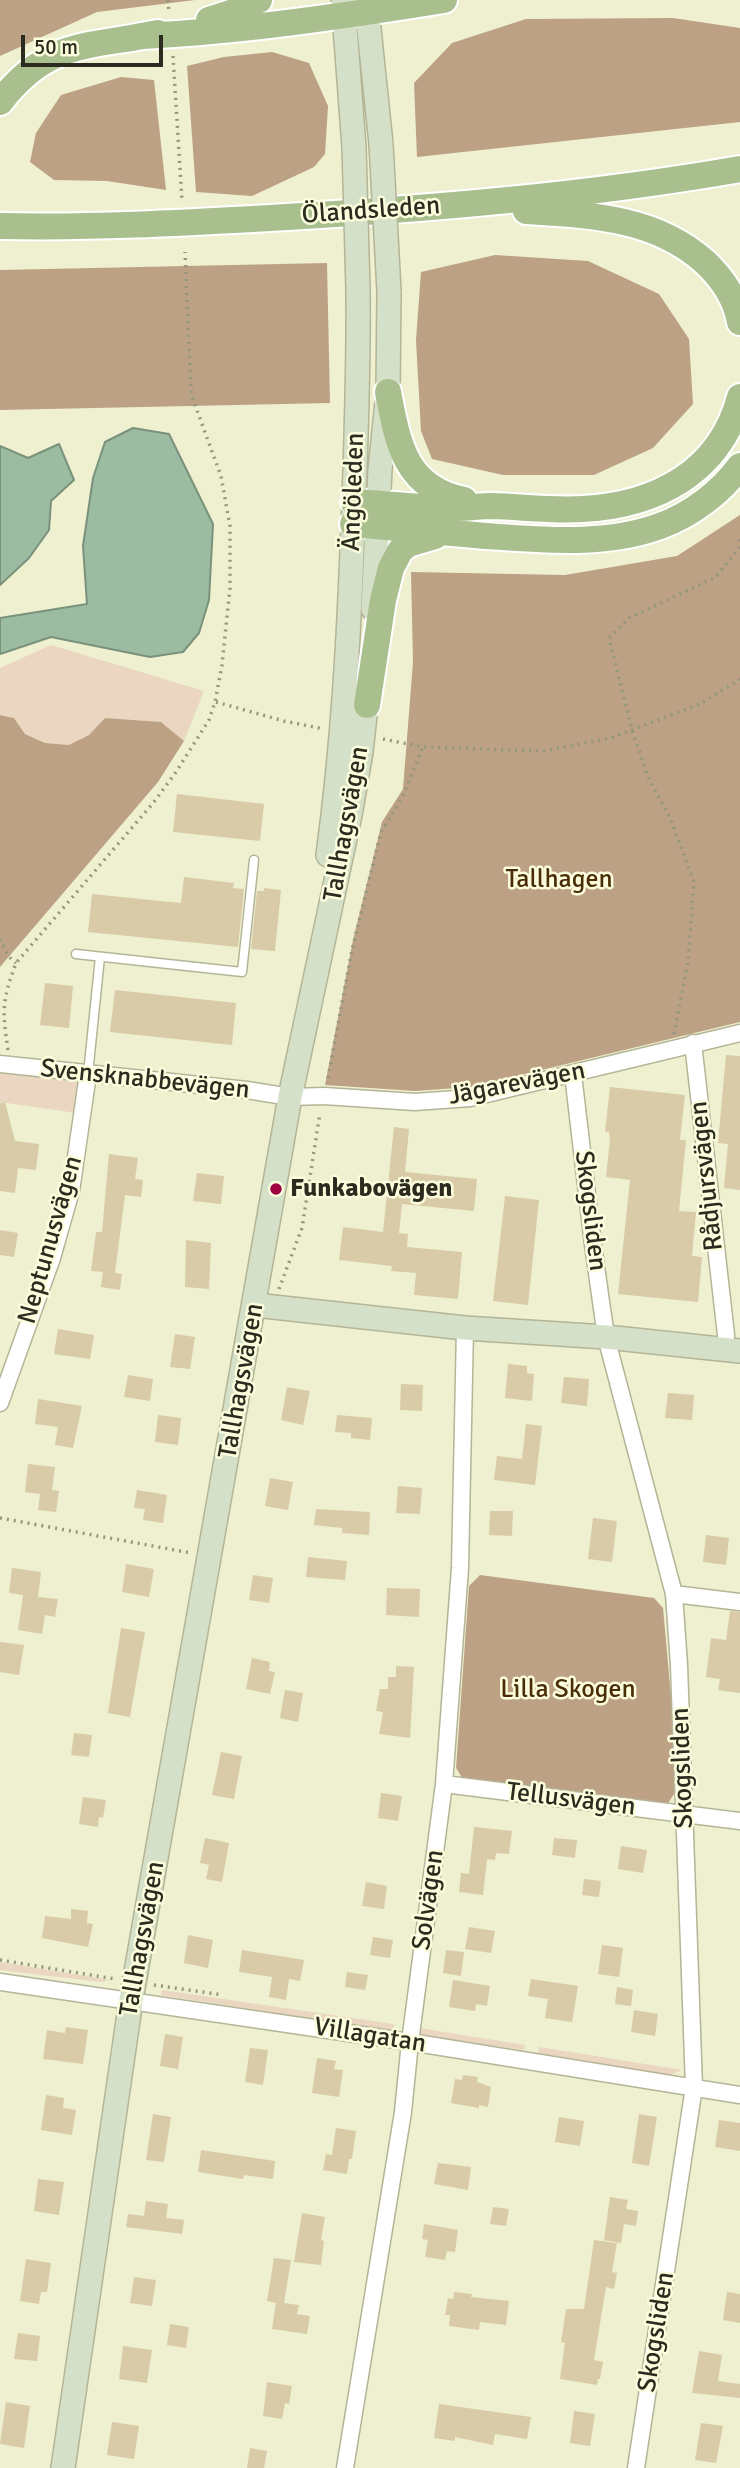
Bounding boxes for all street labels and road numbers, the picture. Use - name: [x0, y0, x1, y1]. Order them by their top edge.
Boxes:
- street label: Ölandsleden: [301, 191, 441, 231]
- street label: Ängöleden: [336, 432, 372, 552]
- street label: Tallhagsvägen: [318, 744, 376, 904]
- street label: Svensknabbevägen: [39, 1053, 251, 1107]
- street label: Jägarevägen: [446, 1055, 588, 1113]
- street label: Rådjursvägen: [684, 1100, 730, 1252]
- street label: Skogsliden: [567, 1149, 613, 1273]
- street label: Neptunusvägen: [12, 1152, 90, 1328]
- street label: Tallhagsvägen: [213, 1301, 271, 1461]
- street label: Skogsliden: [665, 1707, 701, 1829]
- street label: Tellusvägen: [505, 1777, 637, 1823]
- street label: Solvägen: [407, 1848, 451, 1952]
- street label: Tallhagsvägen: [114, 1859, 172, 2019]
- street label: Villagatan: [312, 2012, 428, 2060]
- street label: Skogsliden: [632, 2270, 682, 2394]

